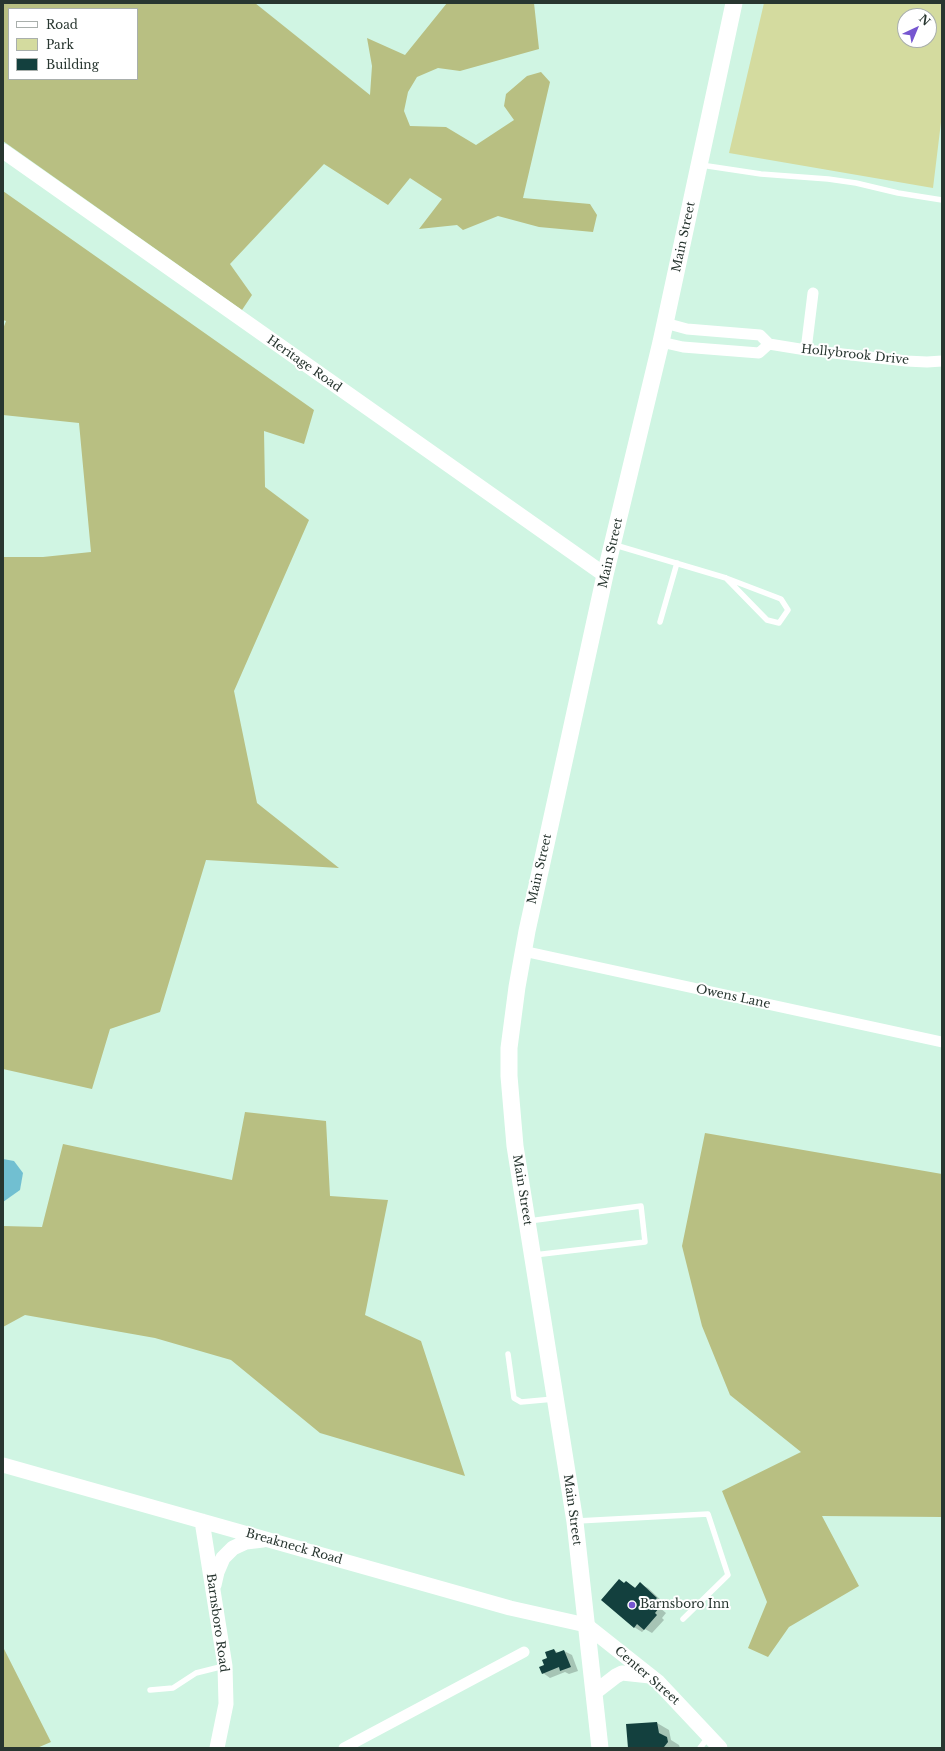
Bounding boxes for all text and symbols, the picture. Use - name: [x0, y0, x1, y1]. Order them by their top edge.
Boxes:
- legend: [8, 8, 138, 80]
- north arrow: [897, 8, 937, 48]
- text: N: [916, 11, 933, 29]
- text: Road: [46, 17, 78, 32]
- text: Park: [46, 37, 74, 52]
- text: Building: [46, 57, 99, 72]
- street label: Main Street: [670, 200, 698, 274]
- street label: Heritage Road: [264, 333, 344, 395]
- street label: Hollybrook Drive: [800, 342, 910, 368]
- street label: Main Street: [596, 516, 626, 590]
- street label: Main Street: [525, 832, 555, 906]
- street label: Owens Lane: [694, 982, 772, 1012]
- street label: Main Street: [509, 1154, 535, 1226]
- street label: Main Street: [560, 1474, 584, 1546]
- street label: Breakneck Road: [244, 1526, 344, 1568]
- street label: Barnsboro Road: [203, 1573, 231, 1673]
- place label: Barnsboro Inn: [640, 1598, 729, 1612]
- marker: Barnsboro Inn: [627, 1600, 637, 1610]
- street label: Center Street: [612, 1644, 682, 1708]

